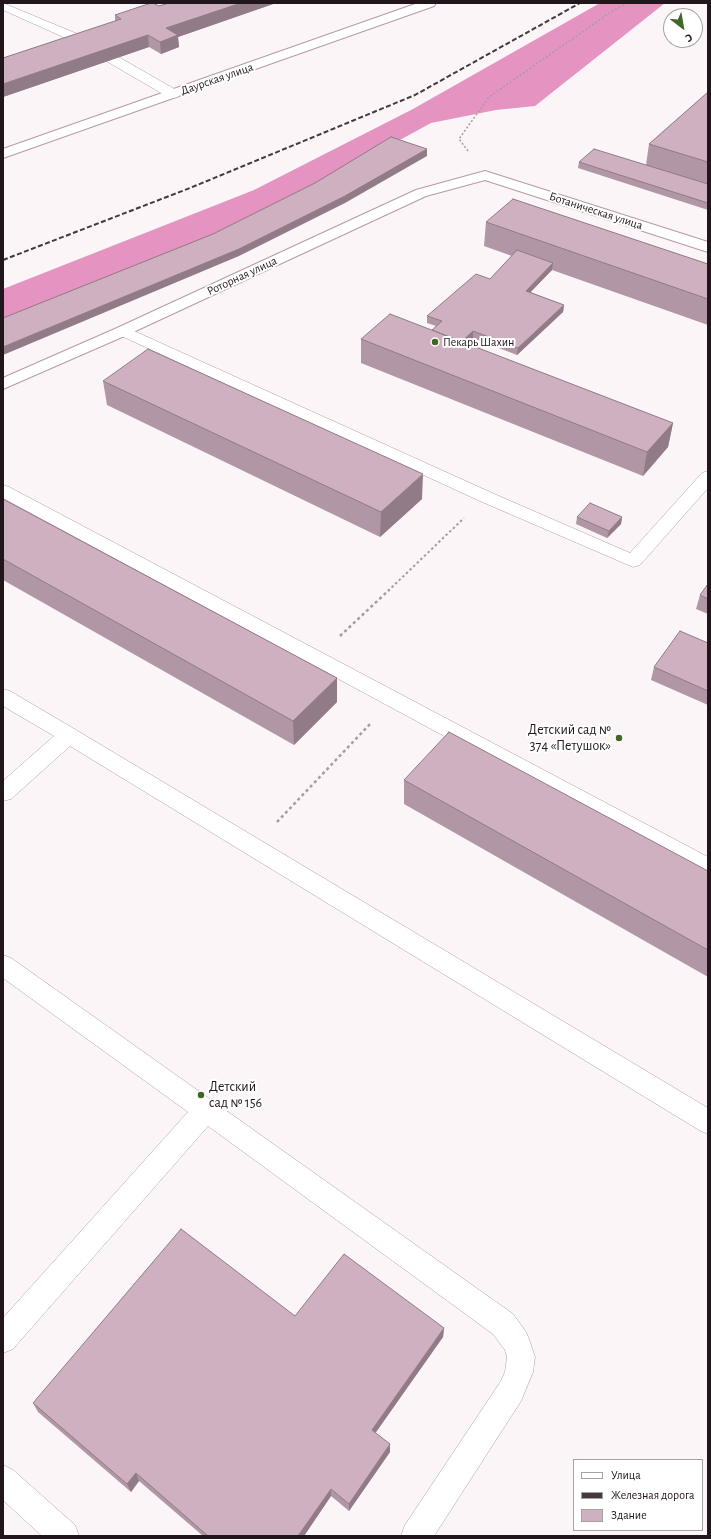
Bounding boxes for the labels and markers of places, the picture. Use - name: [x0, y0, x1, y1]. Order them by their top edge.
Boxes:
- place label: Пекарь Шахин: [443, 335, 514, 349]
- marker: Пекарь Шахин: [430, 337, 440, 347]
- place label: Детский сад № 374 «Петушок»: [528, 722, 611, 754]
- marker: Детский сад № 374 «Петушок»: [614, 733, 624, 743]
- place label: Детский сад № 156: [209, 1079, 262, 1112]
- marker: Детский сад № 156: [196, 1090, 206, 1100]

